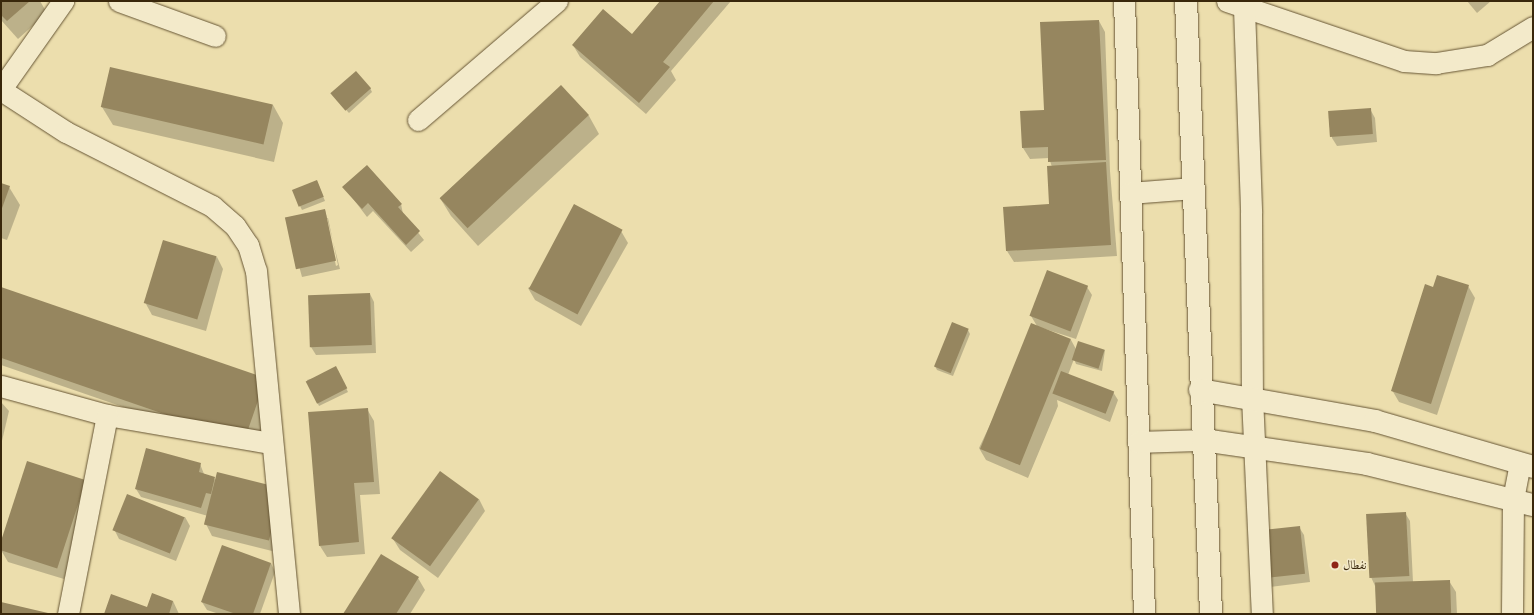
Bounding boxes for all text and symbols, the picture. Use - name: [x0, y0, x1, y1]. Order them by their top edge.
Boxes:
- place label: نفطال: [1343, 558, 1366, 572]
- marker: نفطال: [1330, 560, 1340, 570]

